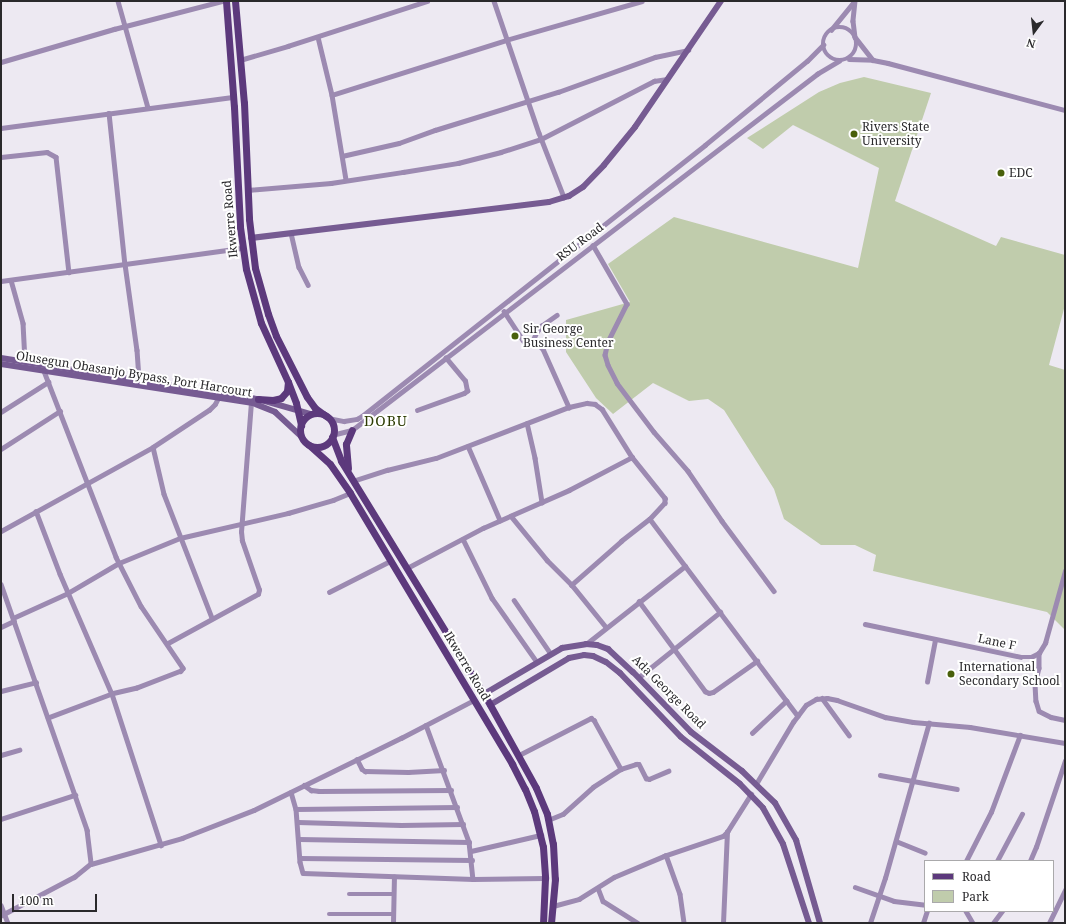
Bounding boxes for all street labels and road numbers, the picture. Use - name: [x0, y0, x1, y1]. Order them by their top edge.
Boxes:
- street label: Ikwerre Road: [219, 180, 241, 258]
- street label: RSU Road: [554, 220, 606, 264]
- street label: Olusegun Obasanjo Bypass, Port Harcourt: [15, 348, 253, 400]
- street label: Ikwerre Road: [441, 629, 493, 703]
- street label: Lane F: [977, 631, 1017, 653]
- street label: Ada George Road: [629, 652, 709, 732]

